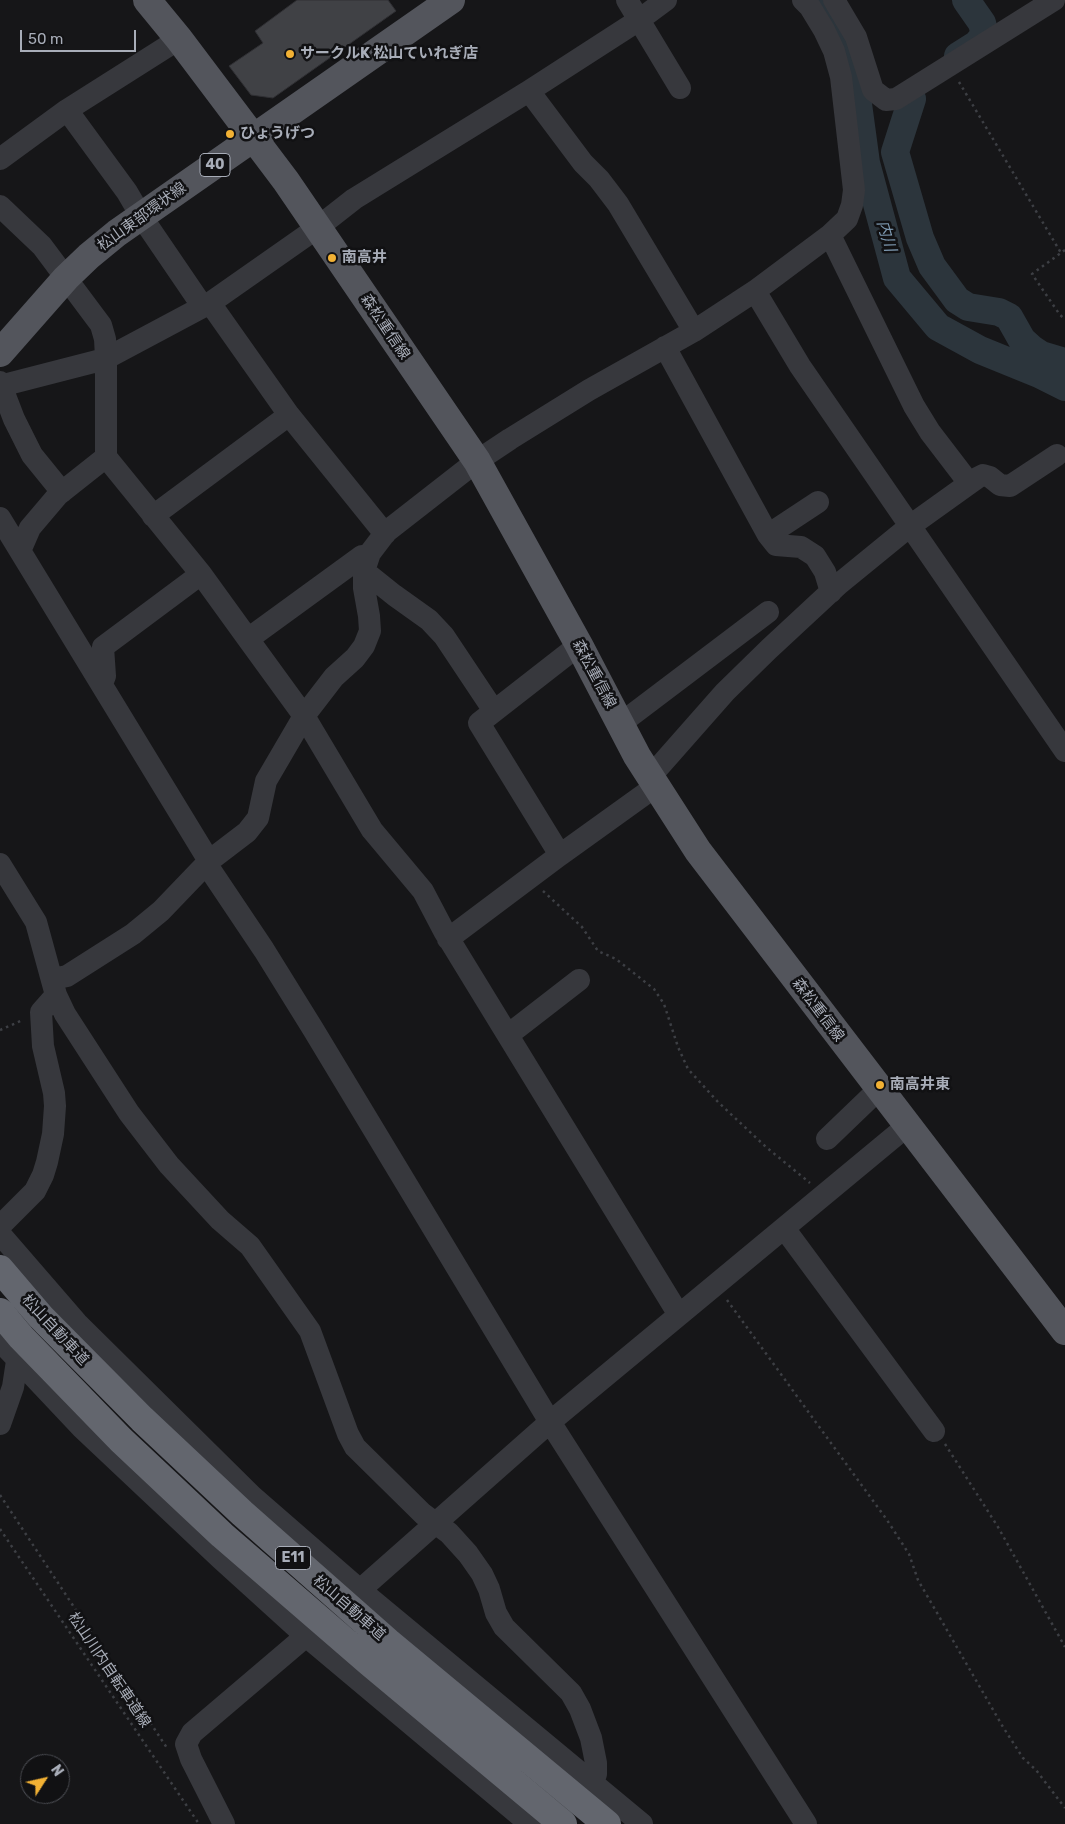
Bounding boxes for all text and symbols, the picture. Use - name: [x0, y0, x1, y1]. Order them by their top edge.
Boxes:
- scale bar: [22, 20, 139, 52]
- text: 50 m: [28, 30, 63, 48]
- place label: サークルK 松山ていれぎ店: [300, 45, 478, 63]
- marker: サークルK 松山ていれぎ店: [284, 48, 296, 60]
- place label: ひょうげつ: [240, 125, 315, 143]
- marker: ひょうげつ: [224, 128, 236, 140]
- road number: 40: [200, 154, 230, 176]
- street label: 松山東部環状線: [94, 179, 190, 255]
- water label: 内川: [872, 218, 900, 254]
- place label: 南高井: [342, 249, 387, 267]
- marker: 南高井: [326, 252, 338, 264]
- street label: 森松重信線: [357, 291, 413, 363]
- street label: 森松重信線: [568, 637, 620, 711]
- street label: 森松重信線: [788, 975, 848, 1045]
- place label: 南高井東: [890, 1076, 950, 1094]
- marker: 南高井東: [874, 1079, 886, 1091]
- street label: 松山自動車道: [18, 1291, 92, 1369]
- road number: E11: [276, 1546, 310, 1570]
- street label: 松山自動車道: [309, 1572, 389, 1644]
- street label: 松山川内自転車道線: [64, 1609, 154, 1731]
- north arrow: [20, 1754, 70, 1804]
- text: N: [47, 1762, 67, 1780]

